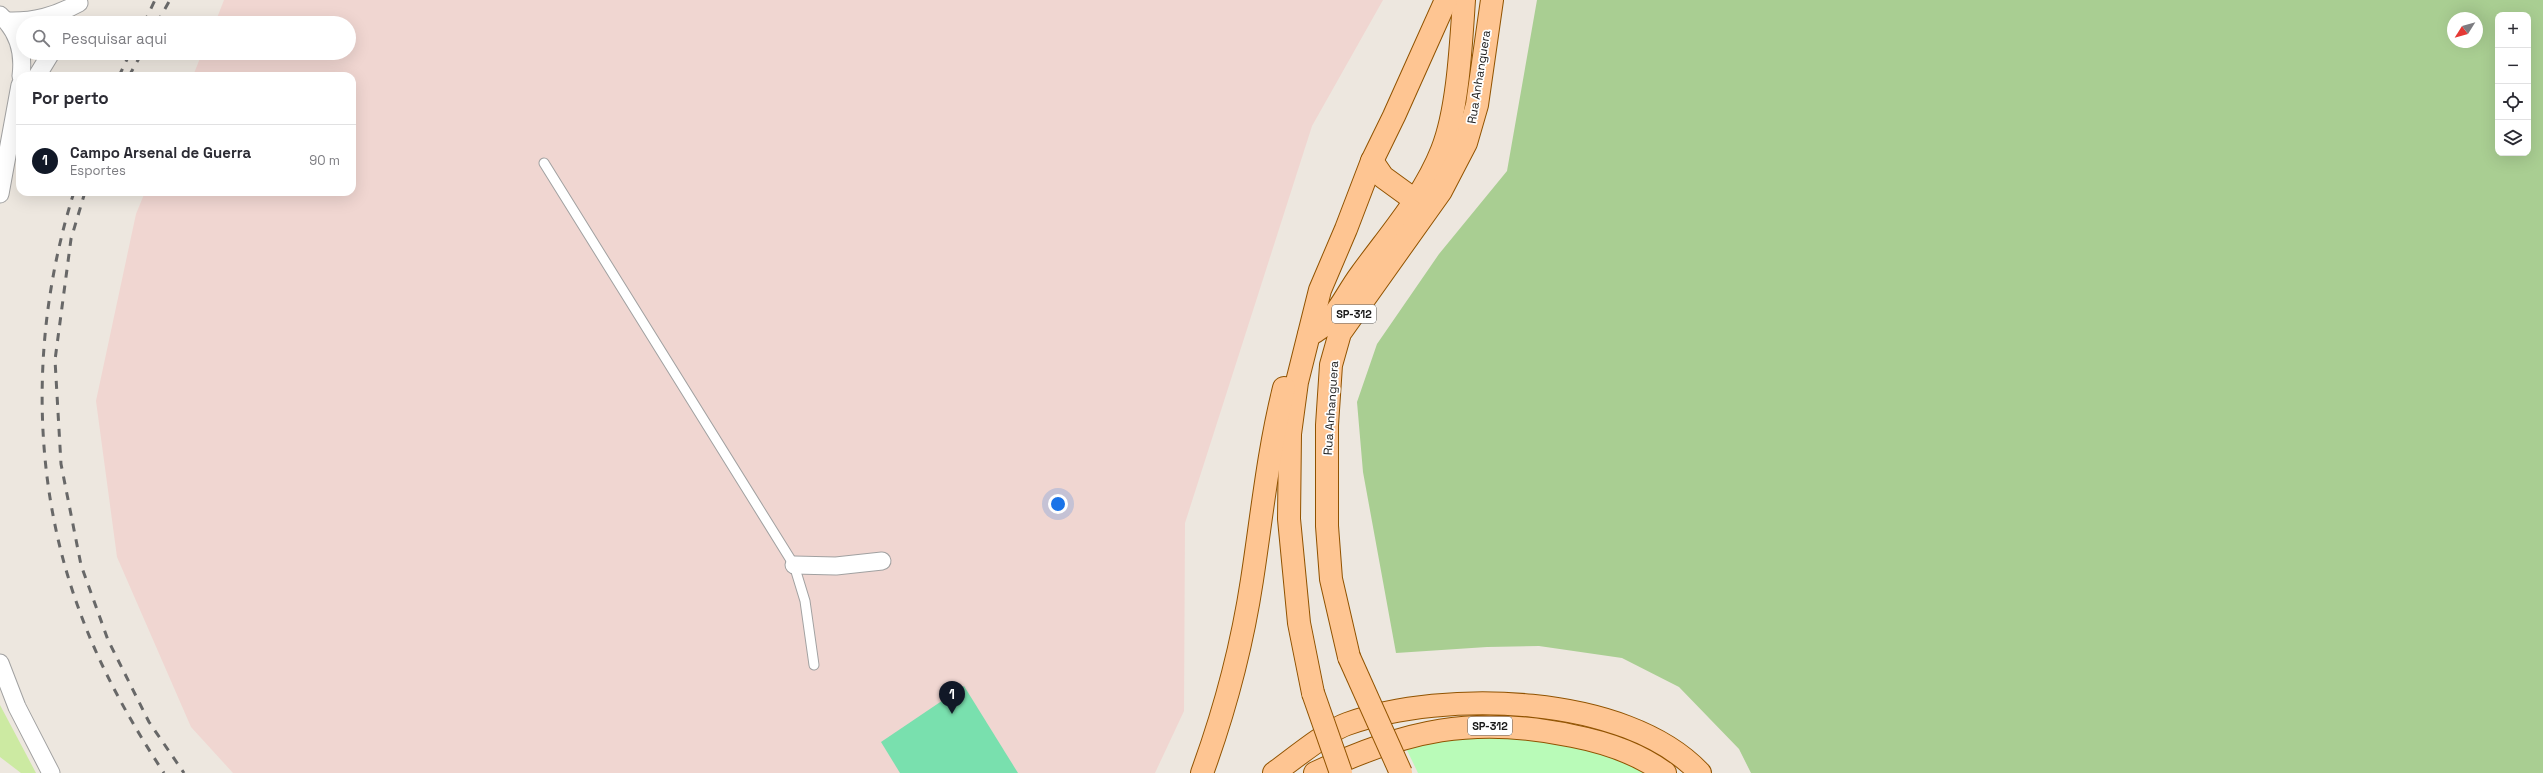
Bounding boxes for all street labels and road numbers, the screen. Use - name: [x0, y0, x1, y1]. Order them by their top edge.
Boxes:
- street label: Rua Anhanguera: [1464, 29, 1494, 125]
- road number: SP-312: [1332, 305, 1376, 323]
- street label: Rua Anhanguera: [1320, 360, 1342, 456]
- road number: SP-312: [1468, 717, 1512, 735]

